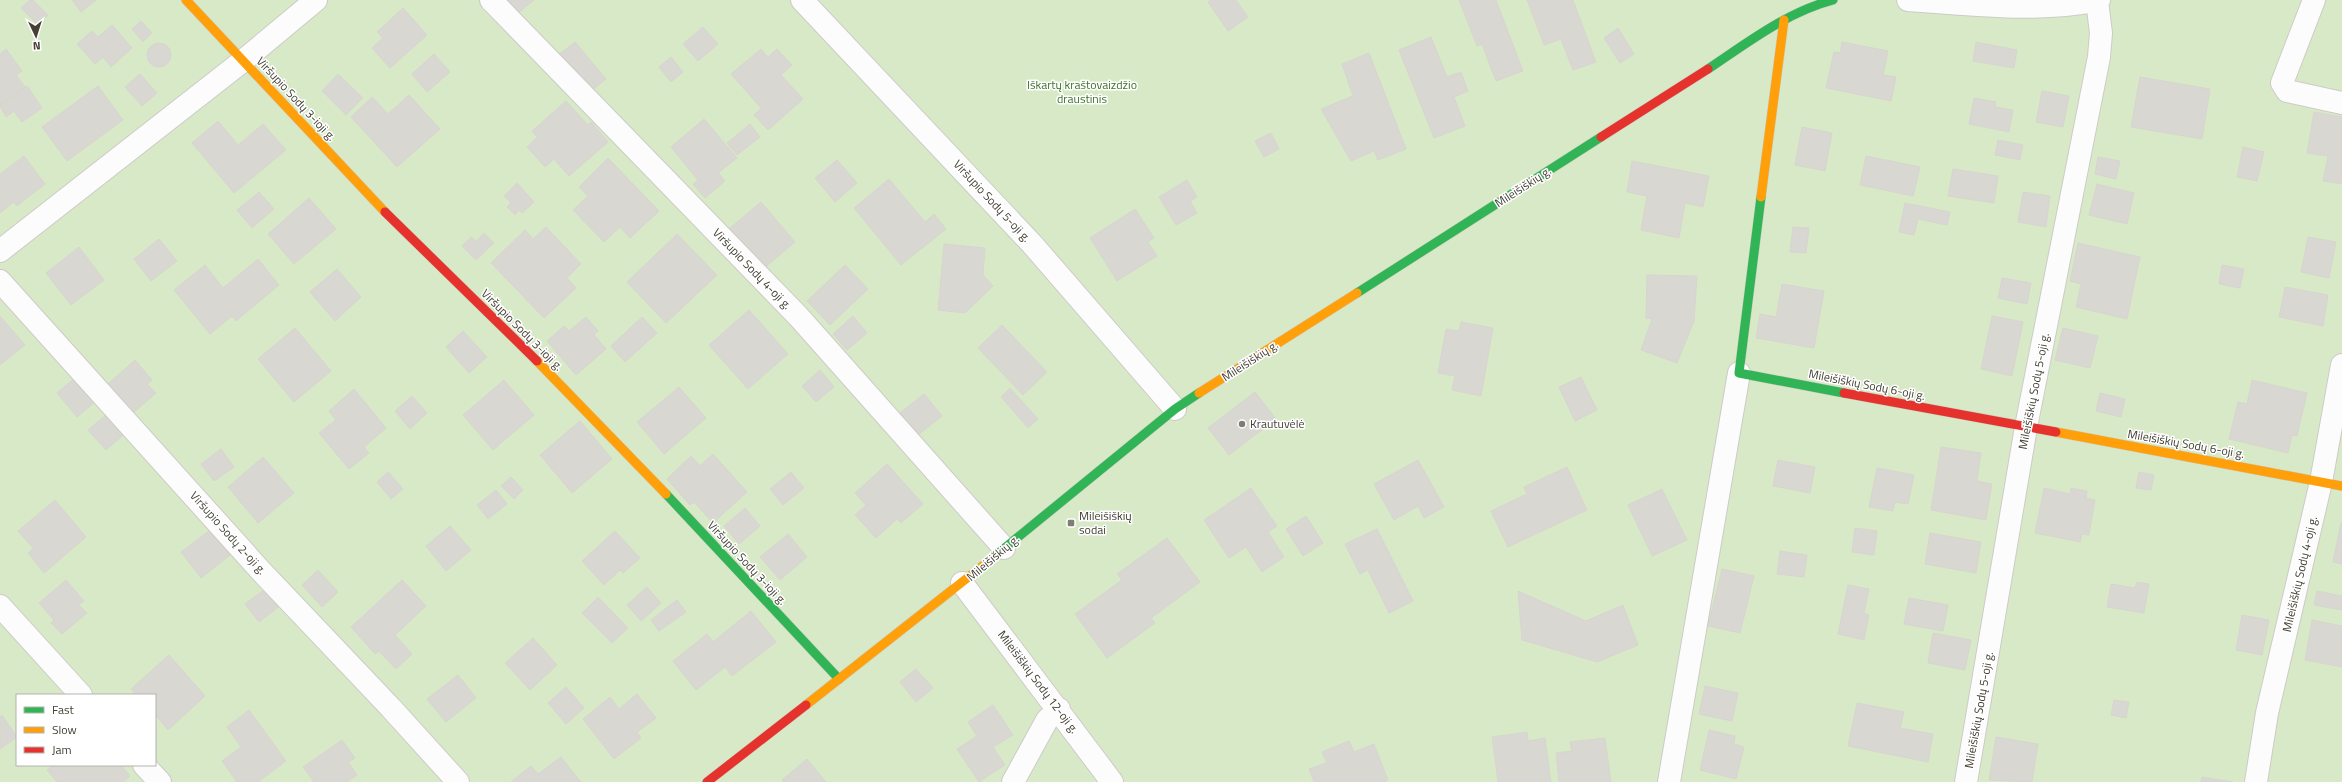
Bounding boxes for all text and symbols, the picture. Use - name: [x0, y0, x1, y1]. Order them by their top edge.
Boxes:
- north arrow: [16, 16, 56, 56]
- text: N: [32, 38, 41, 54]
- street label: Viršupio Sodų 3-ioji g.: [252, 52, 341, 145]
- park label: Iškartų kraštovaizdžio draustinis: [1027, 75, 1137, 108]
- street label: Viršupio Sodų 5-oji g.: [949, 155, 1036, 246]
- street label: Mileišiškių g.: [1491, 161, 1555, 212]
- street label: Viršupio Sodų 4-oji g.: [708, 224, 796, 314]
- street label: Viršupio Sodų 3-ioji g.: [477, 284, 568, 375]
- street label: Mileišiškių Sodų 5-oji g.: [2013, 331, 2054, 451]
- street label: Mileišiškių g.: [1218, 335, 1282, 386]
- street label: Mileišiškių Sodų 6-oji g.: [1807, 364, 1927, 405]
- place label: Krautuvėlė: [1250, 414, 1304, 433]
- marker: Krautuvėlė: [1237, 419, 1247, 429]
- street label: Mileišiškių Sodų 6-oji g.: [2126, 424, 2246, 463]
- street label: Viršupio Sodų 2-oji g.: [186, 487, 271, 579]
- place label: Mileišiškių sodai: [1079, 506, 1132, 539]
- street label: Mileišiškių Sodų 4-oji g.: [2277, 514, 2322, 634]
- street label: Viršupio Sodų 3-ioji g.: [703, 516, 792, 609]
- marker: Mileišiškių sodai: [1066, 518, 1076, 528]
- street label: Mileišiškių g.: [962, 530, 1023, 585]
- street label: Mileišiškių Sodų 12-oji g.: [993, 626, 1084, 737]
- street label: Mileišiškių Sodų 5-oji g.: [1959, 650, 1998, 770]
- legend: [16, 694, 156, 766]
- text: Fast: [52, 700, 75, 719]
- text: Slow: [52, 720, 77, 739]
- text: Jam: [52, 740, 72, 759]

